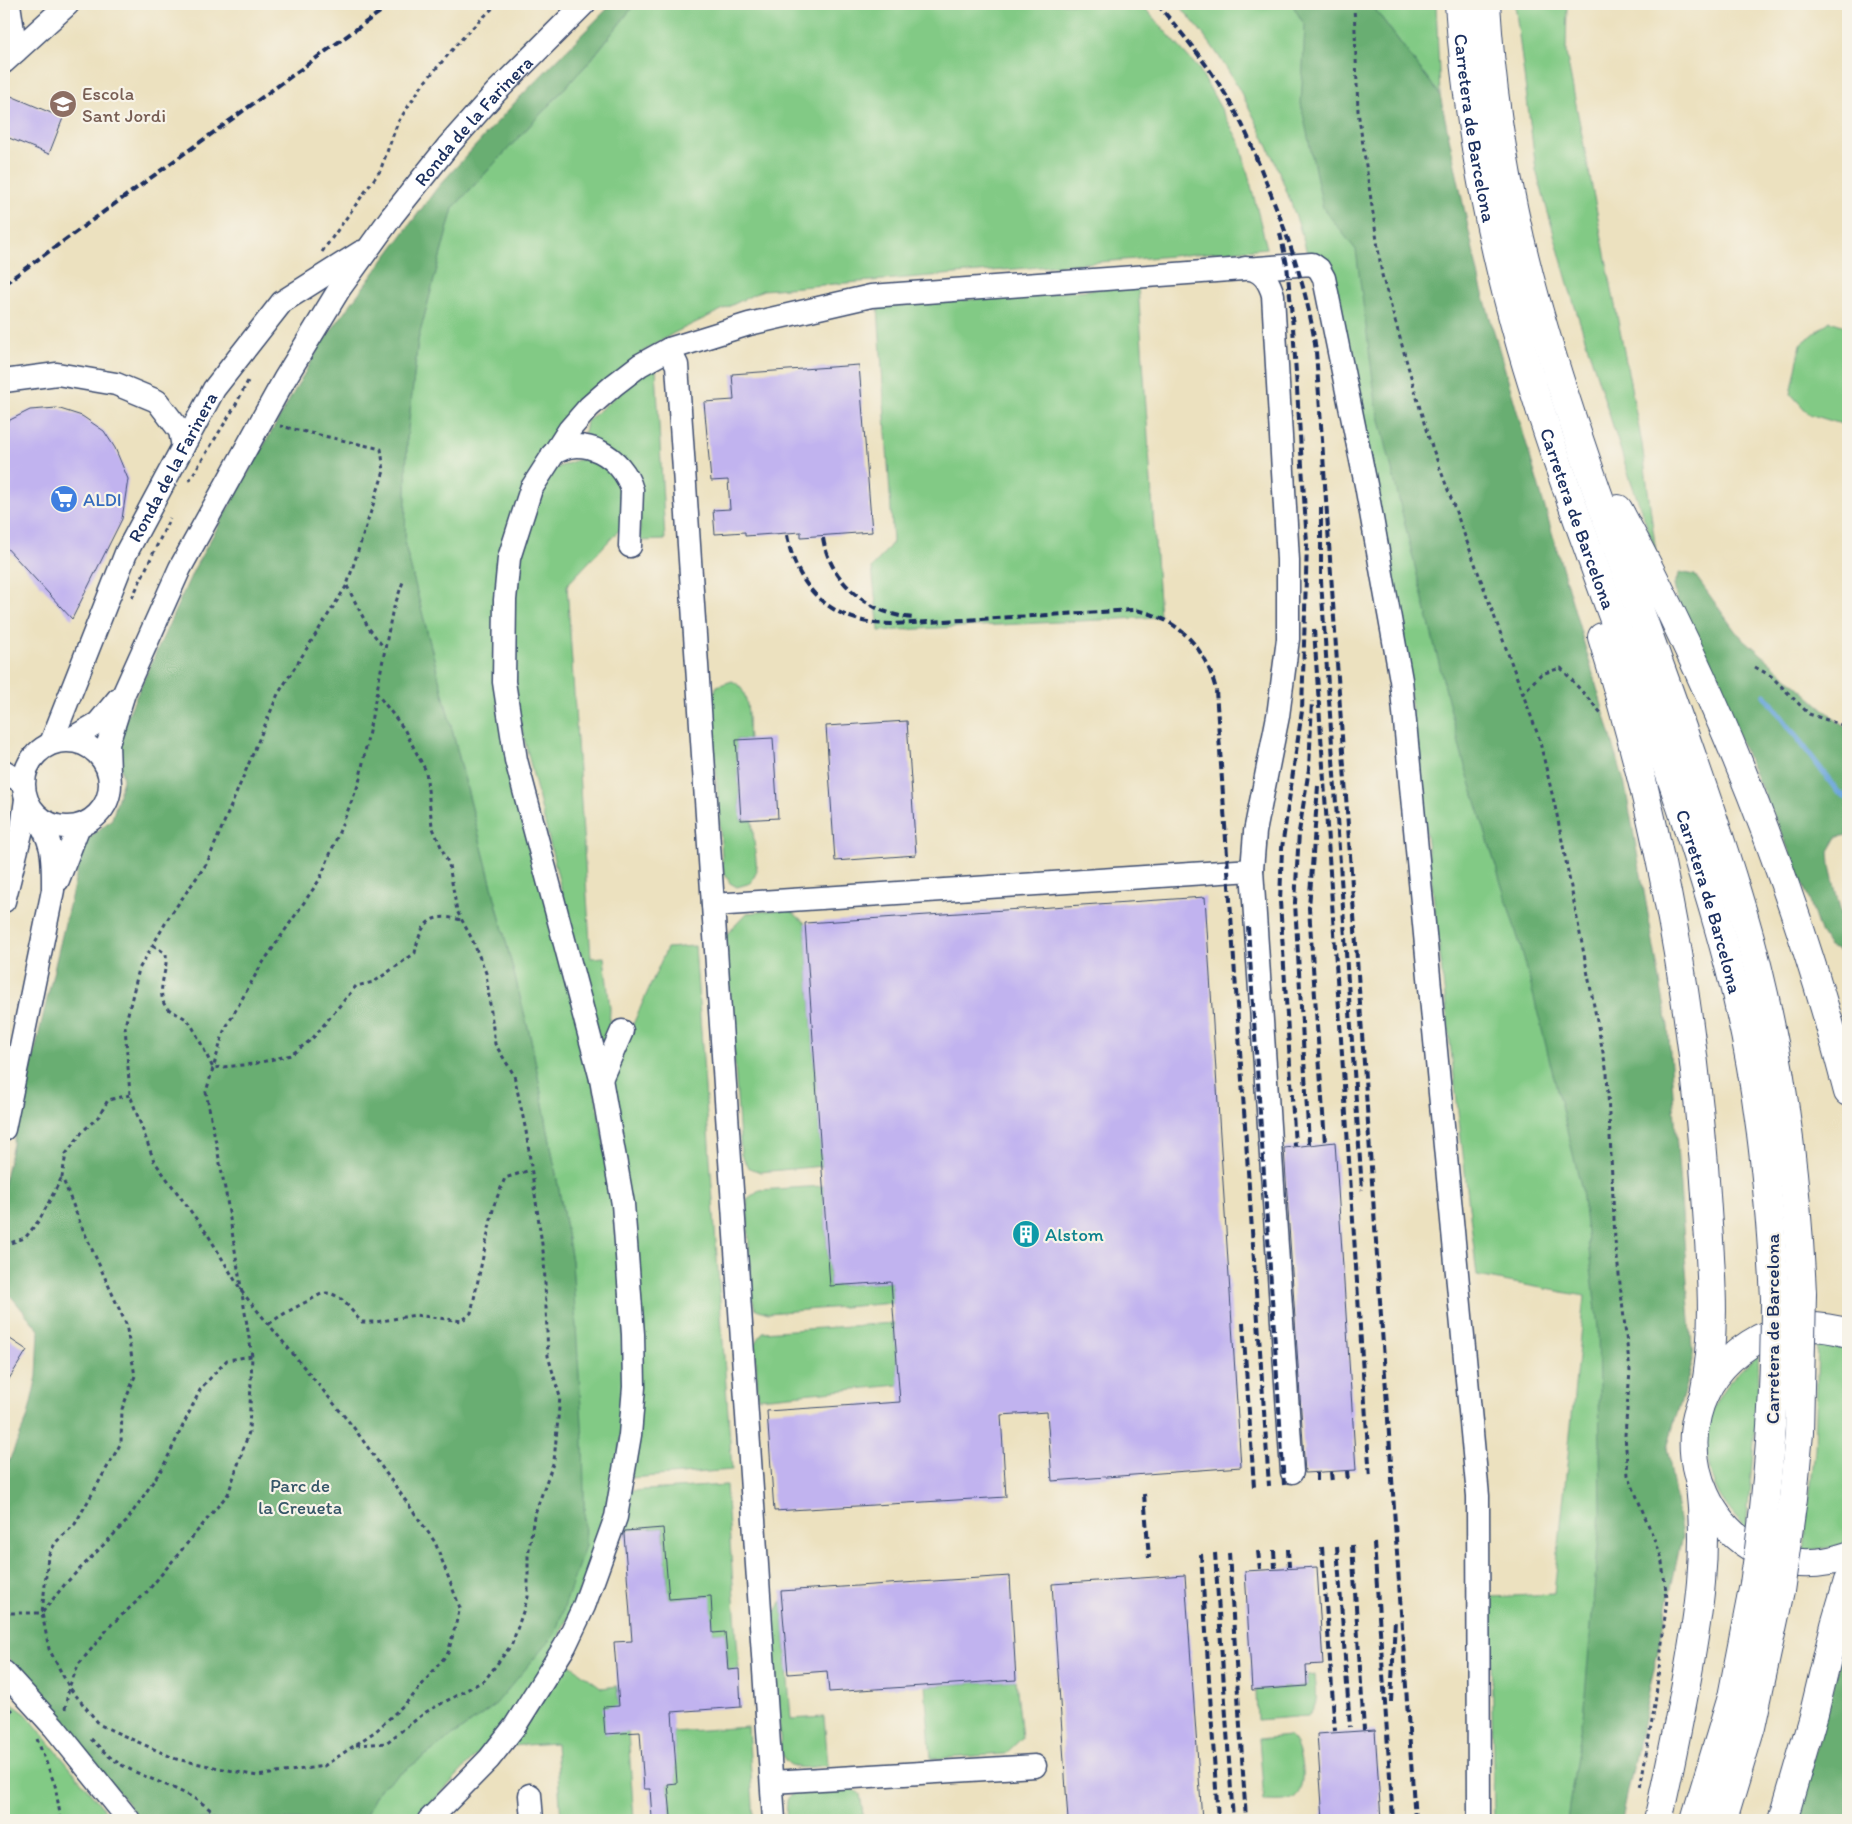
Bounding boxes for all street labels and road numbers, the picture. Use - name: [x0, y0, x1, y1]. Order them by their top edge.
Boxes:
- street label: Carretera de Barcelona: [1449, 32, 1501, 225]
- street label: Ronda de la Farinera: [409, 51, 538, 191]
- street label: Ronda de la Farinera: [123, 388, 222, 546]
- street label: Carretera de Barcelona: [1535, 425, 1620, 613]
- street label: Carretera de Barcelona: [1671, 807, 1747, 996]
- street label: Carretera de Barcelona: [1761, 1234, 1784, 1424]

